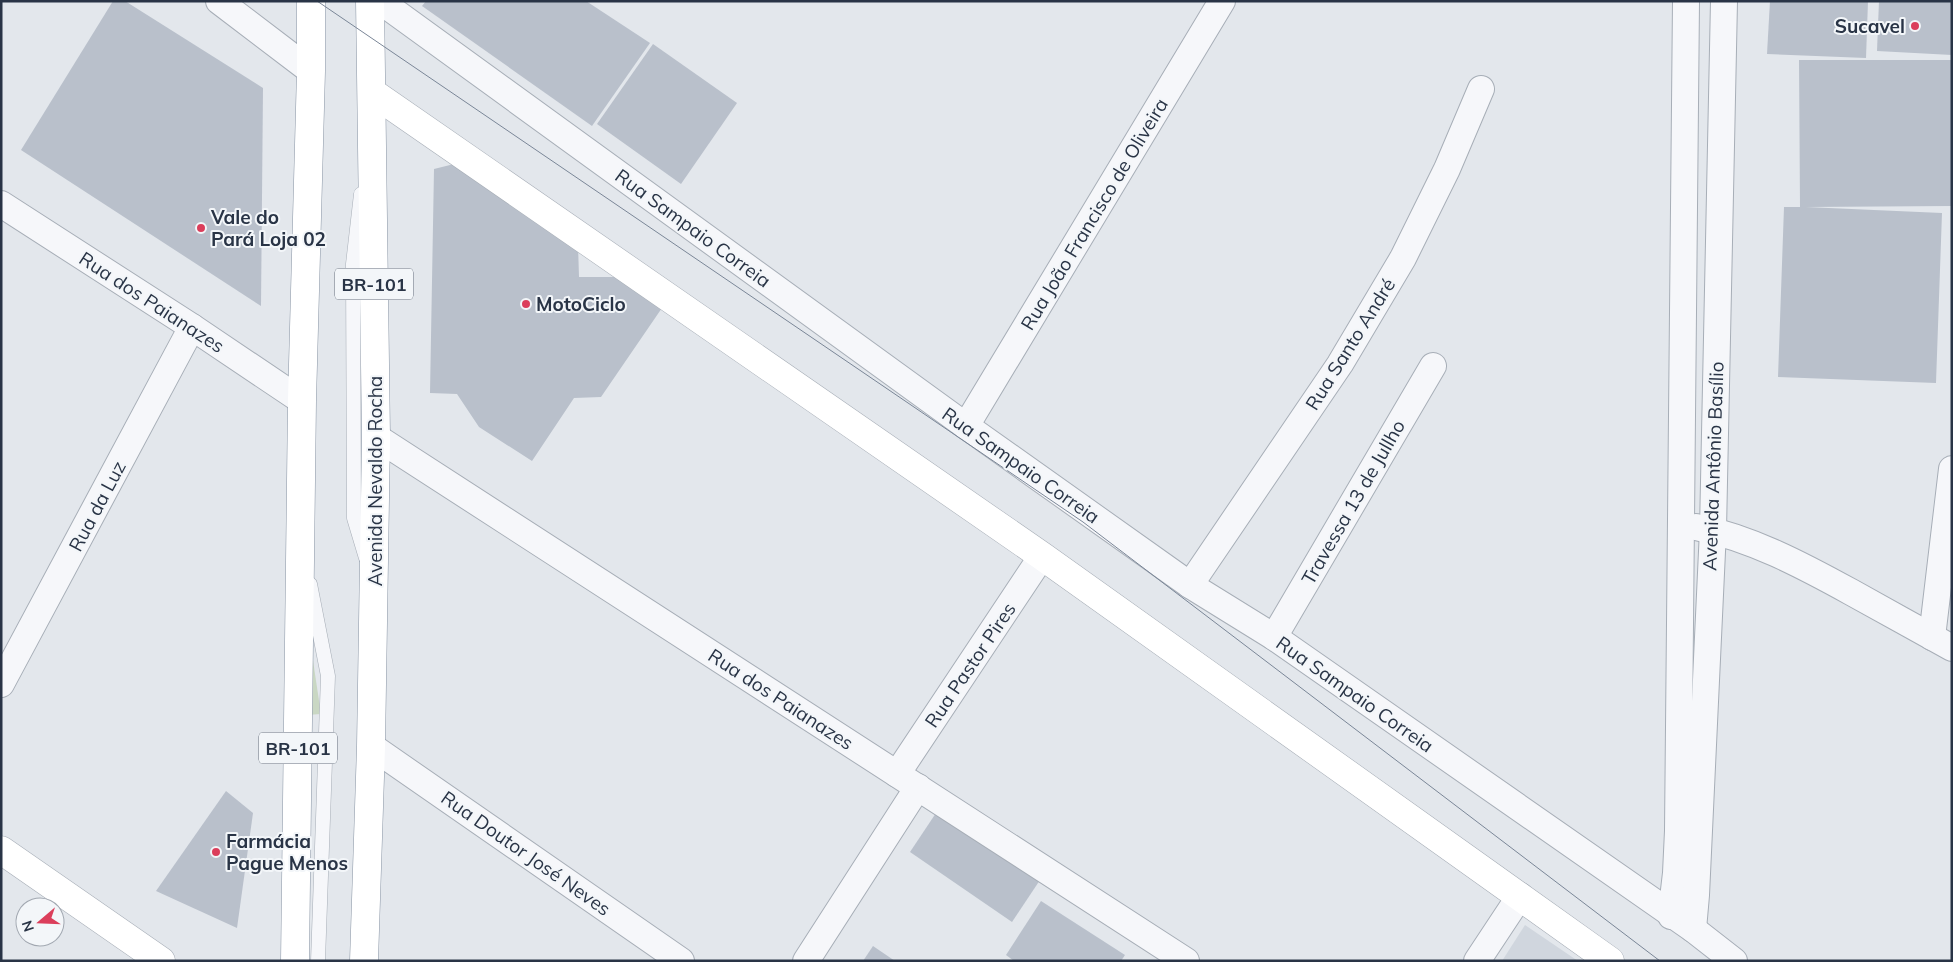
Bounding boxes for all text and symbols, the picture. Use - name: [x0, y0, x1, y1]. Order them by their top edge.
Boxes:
- place label: Sucavel: [1835, 14, 1905, 38]
- marker: Sucavel: [1909, 20, 1921, 32]
- street label: Rua João Francisco de Oliveira: [1015, 94, 1173, 334]
- street label: Rua Sampaio Correia: [610, 163, 776, 293]
- place label: Vale do Pará Loja 02: [210, 205, 326, 251]
- marker: Vale do Pará Loja 02: [195, 222, 207, 234]
- street label: Rua dos Paianazes: [75, 246, 229, 358]
- road number: BR-101: [335, 268, 413, 300]
- street label: Rua Santo André: [1300, 274, 1400, 414]
- place label: MotoCiclo: [536, 292, 626, 316]
- marker: MotoCiclo: [520, 298, 532, 310]
- street label: Avenida Antônio Basílio: [1697, 361, 1729, 571]
- street label: Avenida Nevaldo Rocha: [363, 376, 387, 586]
- street label: Rua Sampaio Correia: [938, 402, 1104, 528]
- street label: Travessa 13 de Jullho: [1296, 415, 1410, 589]
- street label: Rua da Luz: [63, 456, 131, 555]
- street label: Rua Pastor Pires: [919, 598, 1021, 732]
- street label: Rua Sampaio Correia: [1272, 631, 1438, 757]
- street label: Rua dos Paianazes: [704, 643, 858, 755]
- road number: BR-101: [259, 732, 337, 764]
- street label: Rua Doutor José Neves: [437, 785, 615, 921]
- place label: Farmácia Pague Menos: [226, 829, 348, 875]
- marker: Farmácia Pague Menos: [210, 846, 222, 858]
- north arrow: [15, 897, 65, 947]
- text: N: [17, 918, 38, 934]

